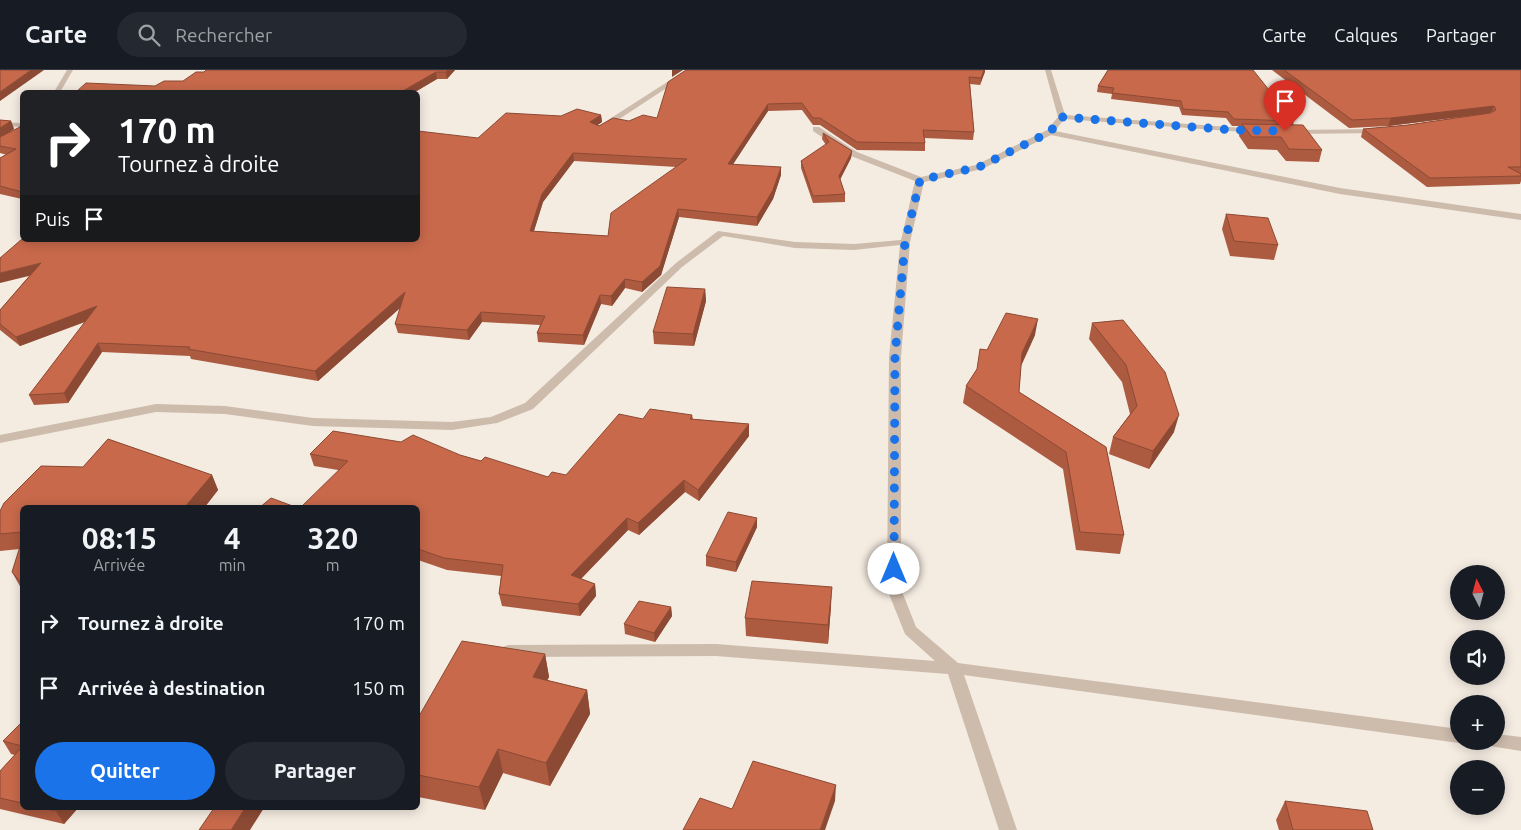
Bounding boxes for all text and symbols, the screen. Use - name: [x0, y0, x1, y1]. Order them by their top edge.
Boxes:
- search box: [117, 12, 467, 57]
- text: Carte: [25, 21, 87, 48]
- icon: search: [135, 21, 163, 49]
- text: Rechercher: [175, 24, 272, 46]
- text: Carte: [1262, 25, 1306, 45]
- text: Calques: [1334, 25, 1398, 45]
- text: Partager: [1426, 25, 1496, 45]
- pin: [1264, 80, 1306, 131]
- icon: arrive: [1271, 87, 1299, 115]
- icon: right: [35, 110, 100, 175]
- text: 170 m: [118, 110, 216, 150]
- text: Tournez à droite: [118, 151, 279, 176]
- icon: arrive: [80, 205, 108, 233]
- text: Puis: [35, 208, 70, 230]
- text: 08:15: [82, 521, 157, 555]
- text: 4: [224, 521, 241, 555]
- text: 320: [307, 521, 358, 555]
- position arrow: [867, 542, 919, 594]
- text: Arrivée: [93, 556, 145, 574]
- text: min: [219, 556, 246, 574]
- text: m: [326, 556, 340, 574]
- north arrow: [1450, 565, 1505, 620]
- map controls: [1450, 565, 1505, 815]
- icon: right: [35, 609, 63, 637]
- text: Tournez à droite: [78, 612, 224, 634]
- text: 170 m: [352, 612, 405, 634]
- button: sound: [1450, 630, 1505, 685]
- icon: arrive: [35, 674, 63, 702]
- text: Arrivée à destination: [78, 677, 265, 699]
- text: 150 m: [352, 677, 405, 699]
- button: +: [1450, 695, 1505, 750]
- button: Quitter: [35, 742, 215, 800]
- button: Partager: [225, 742, 405, 800]
- button: −: [1450, 760, 1505, 815]

